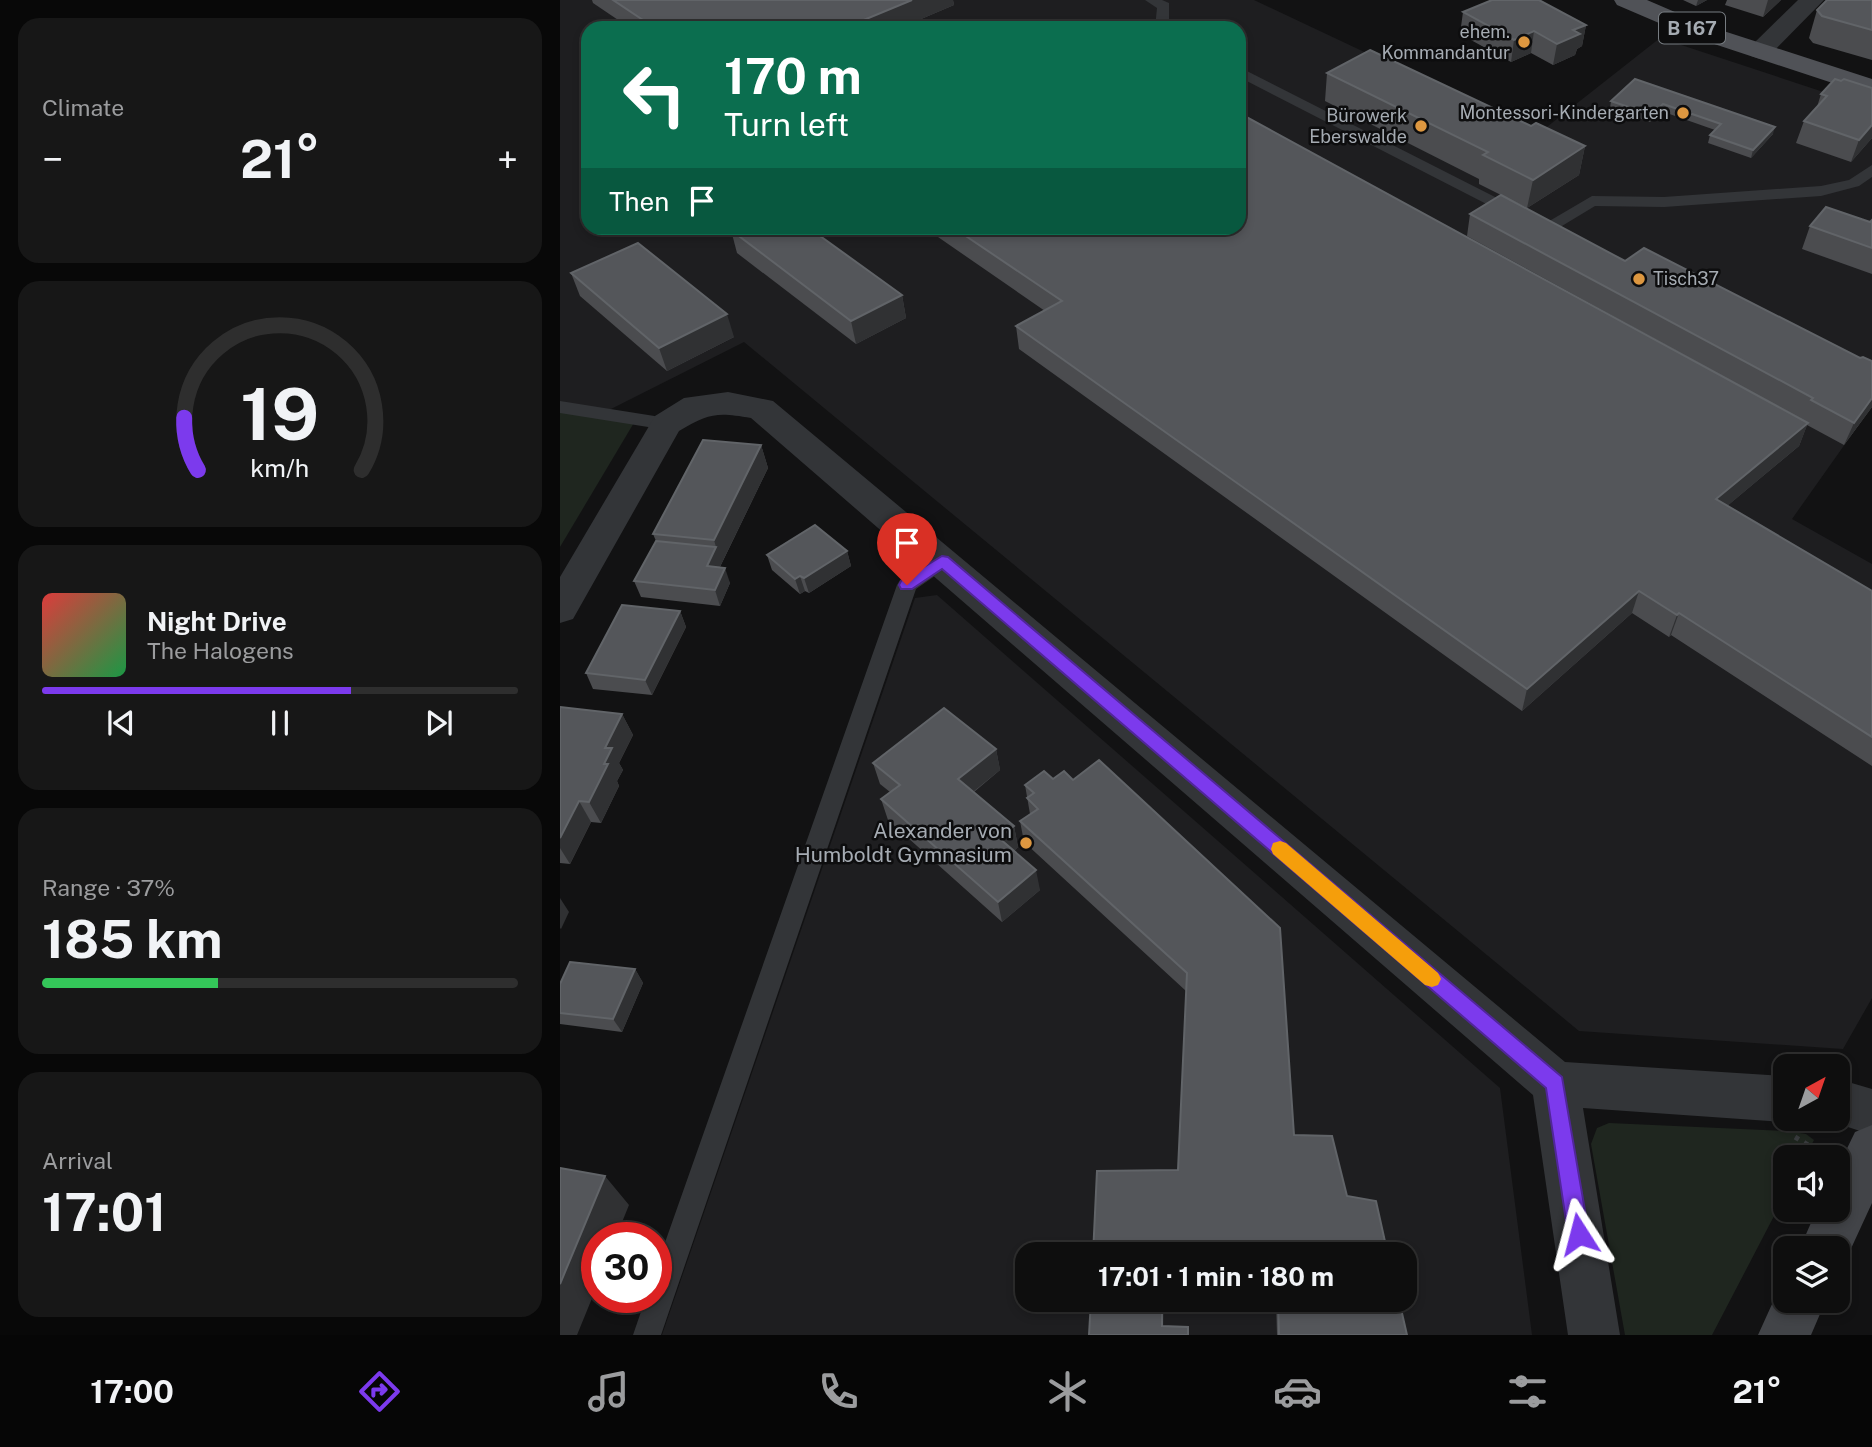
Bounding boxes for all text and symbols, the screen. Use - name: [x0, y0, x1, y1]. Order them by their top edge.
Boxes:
- road number: B 167: [1659, 12, 1725, 44]
- place label: ehem. Kommandantur: [1381, 21, 1510, 63]
- marker: ehem. Kommandantur: [1516, 34, 1532, 50]
- text: 170 m: [724, 47, 862, 105]
- icon: left: [609, 49, 700, 140]
- text: Climate: [42, 94, 124, 121]
- place label: Montessori-Kindergarten: [1460, 102, 1669, 123]
- place label: Bürowerk Eberswalde: [1309, 105, 1407, 147]
- marker: Montessori-Kindergarten: [1675, 105, 1691, 121]
- text: Turn left: [724, 106, 849, 143]
- marker: Bürowerk Eberswalde: [1413, 118, 1429, 134]
- text: 21°: [240, 129, 320, 190]
- text: −: [42, 137, 63, 182]
- text: +: [497, 137, 518, 182]
- icon: arrive: [683, 182, 721, 220]
- text: Then: [609, 186, 669, 217]
- place label: Tisch37: [1653, 268, 1719, 289]
- marker: Tisch37: [1631, 271, 1647, 287]
- text: 19: [240, 372, 320, 457]
- text: km/h: [251, 453, 309, 483]
- pin: [877, 513, 937, 585]
- icon: arrive: [888, 524, 926, 562]
- text: Night Drive: [147, 606, 287, 637]
- text: The Halogens: [147, 637, 294, 664]
- icon: previous: [102, 704, 140, 742]
- icon: pause: [261, 704, 299, 742]
- icon: next: [420, 704, 458, 742]
- place label: Alexander von Humboldt Gymnasium: [795, 818, 1012, 867]
- marker: Alexander von Humboldt Gymnasium: [1018, 835, 1034, 851]
- text: Range · 37%: [42, 874, 175, 901]
- text: 185 km: [42, 909, 223, 970]
- north arrow: [1773, 1054, 1850, 1130]
- map controls: [1773, 1054, 1850, 1313]
- button: sound: [1773, 1145, 1850, 1222]
- text: Arrival: [42, 1147, 113, 1174]
- text: 17:01: [42, 1182, 167, 1243]
- position arrow: [1542, 1197, 1616, 1271]
- speed limit sign: 30: [581, 1222, 672, 1313]
- button: layers: [1773, 1236, 1850, 1313]
- text: 17:01 · 1 min · 180 m: [1098, 1261, 1334, 1292]
- icon: directions: [355, 1367, 404, 1416]
- icon: music: [584, 1367, 633, 1416]
- icon: phone: [814, 1367, 863, 1416]
- icon: climate: [1043, 1367, 1092, 1416]
- icon: car: [1273, 1367, 1322, 1416]
- icon: filters: [1503, 1367, 1552, 1416]
- text: 17:00: [90, 1373, 174, 1410]
- text: 21°: [1732, 1373, 1782, 1410]

